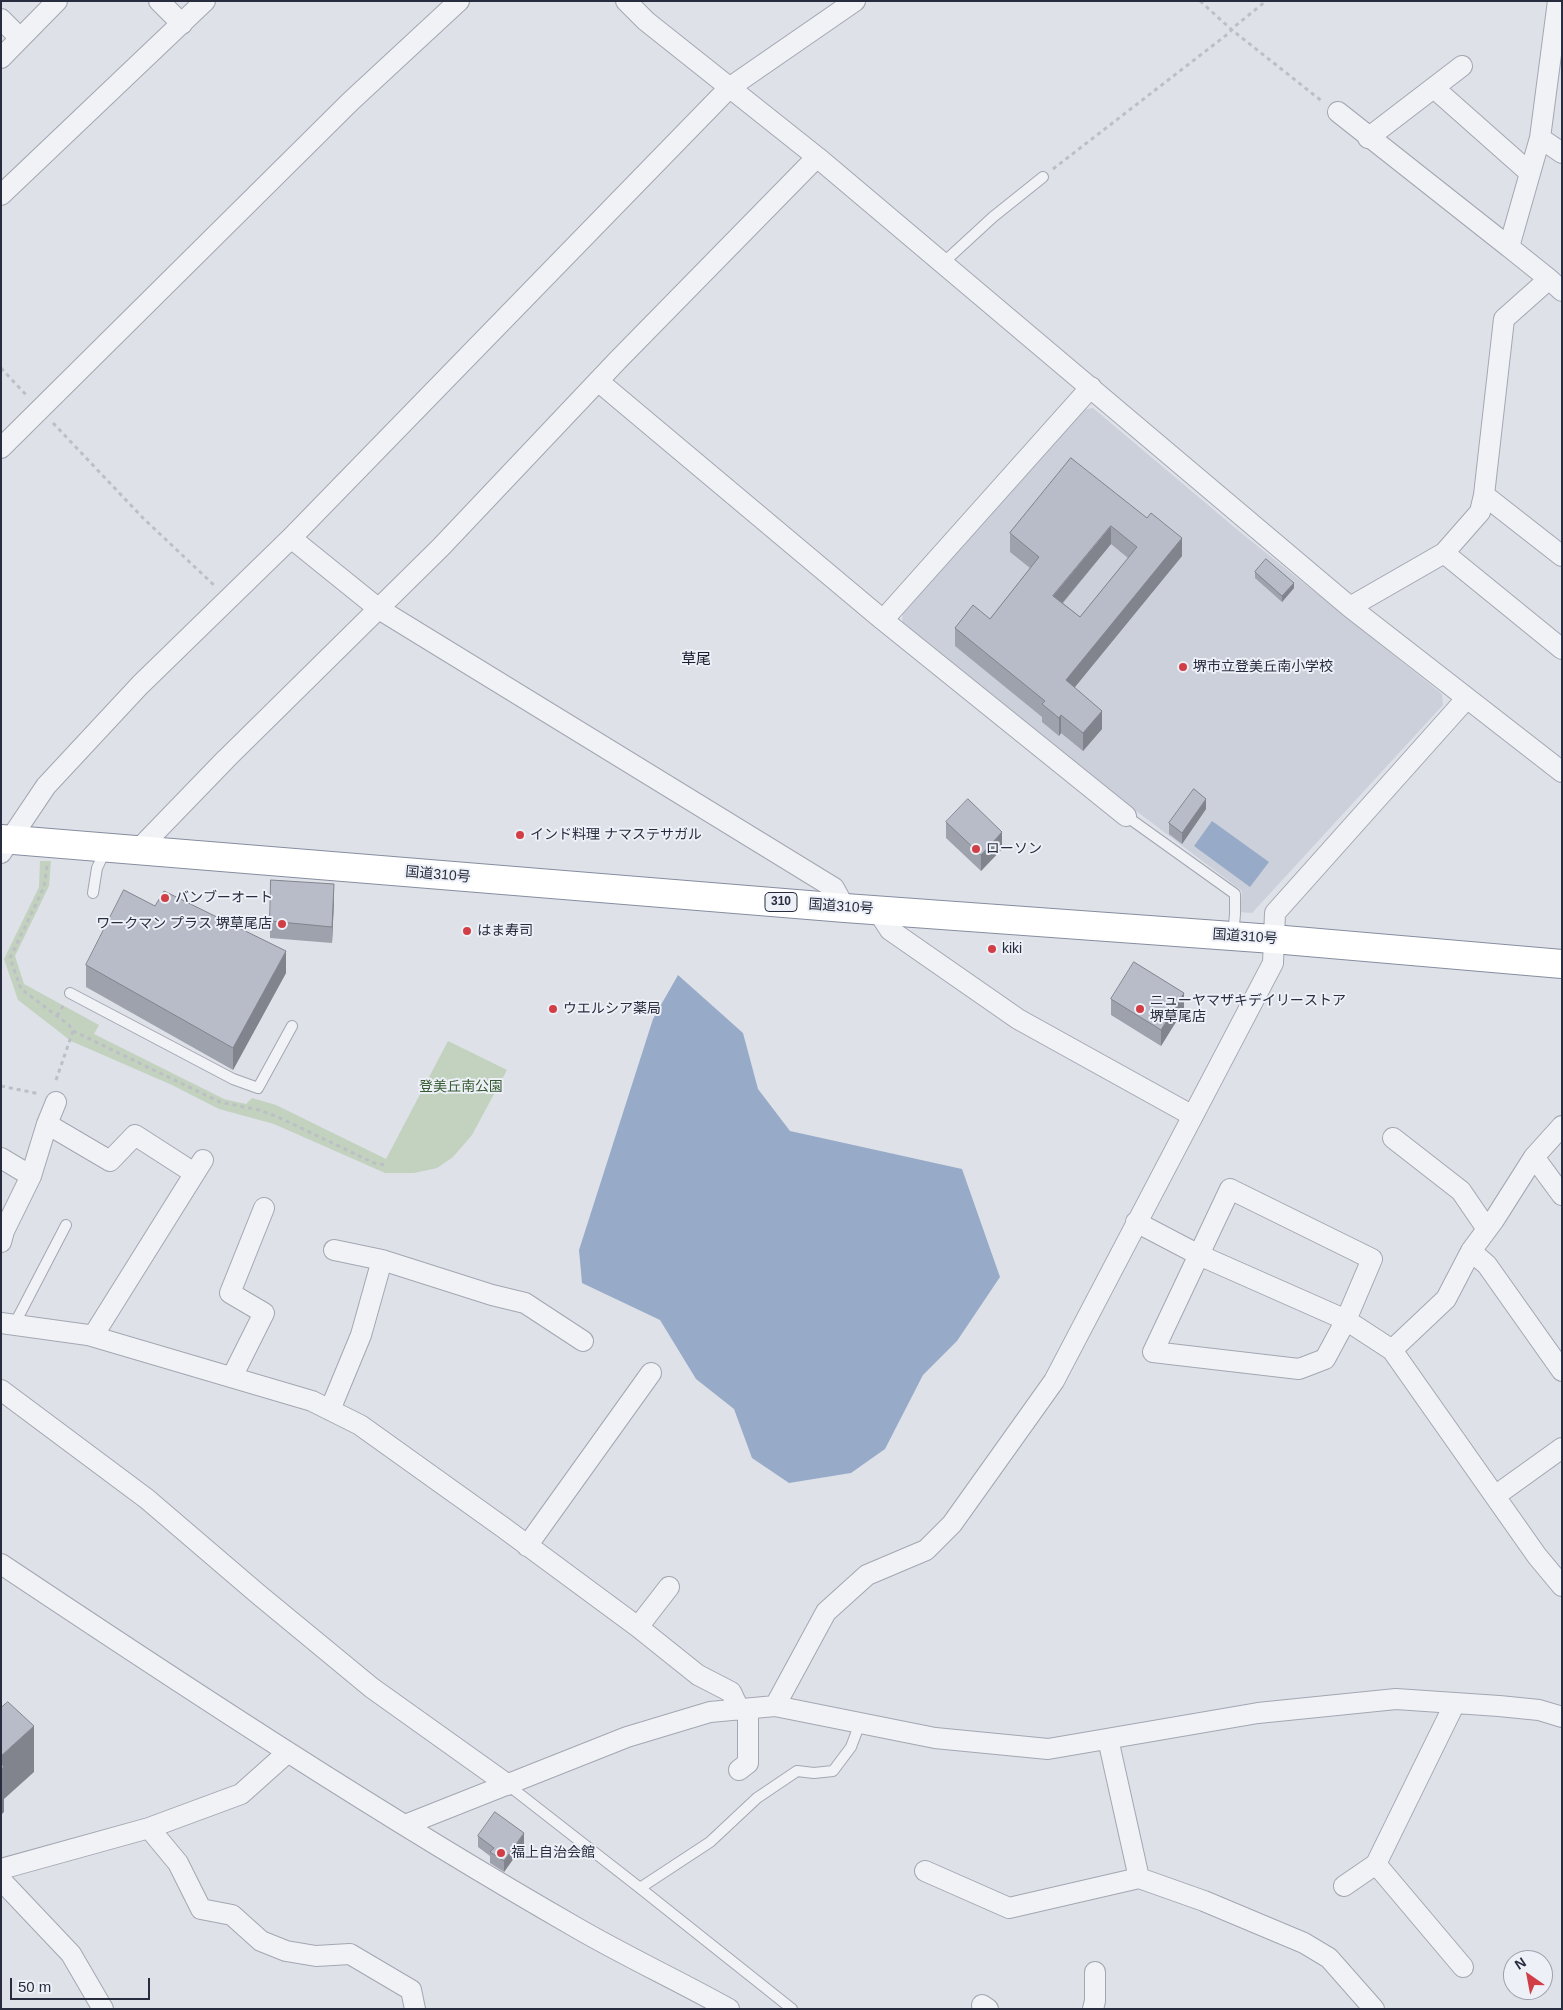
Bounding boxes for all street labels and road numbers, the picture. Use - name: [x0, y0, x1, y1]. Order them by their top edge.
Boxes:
- street label: 国道310号: [405, 864, 471, 886]
- road number: 310: [765, 892, 797, 912]
- street label: 国道310号: [808, 896, 874, 918]
- street label: 国道310号: [1212, 926, 1278, 948]

